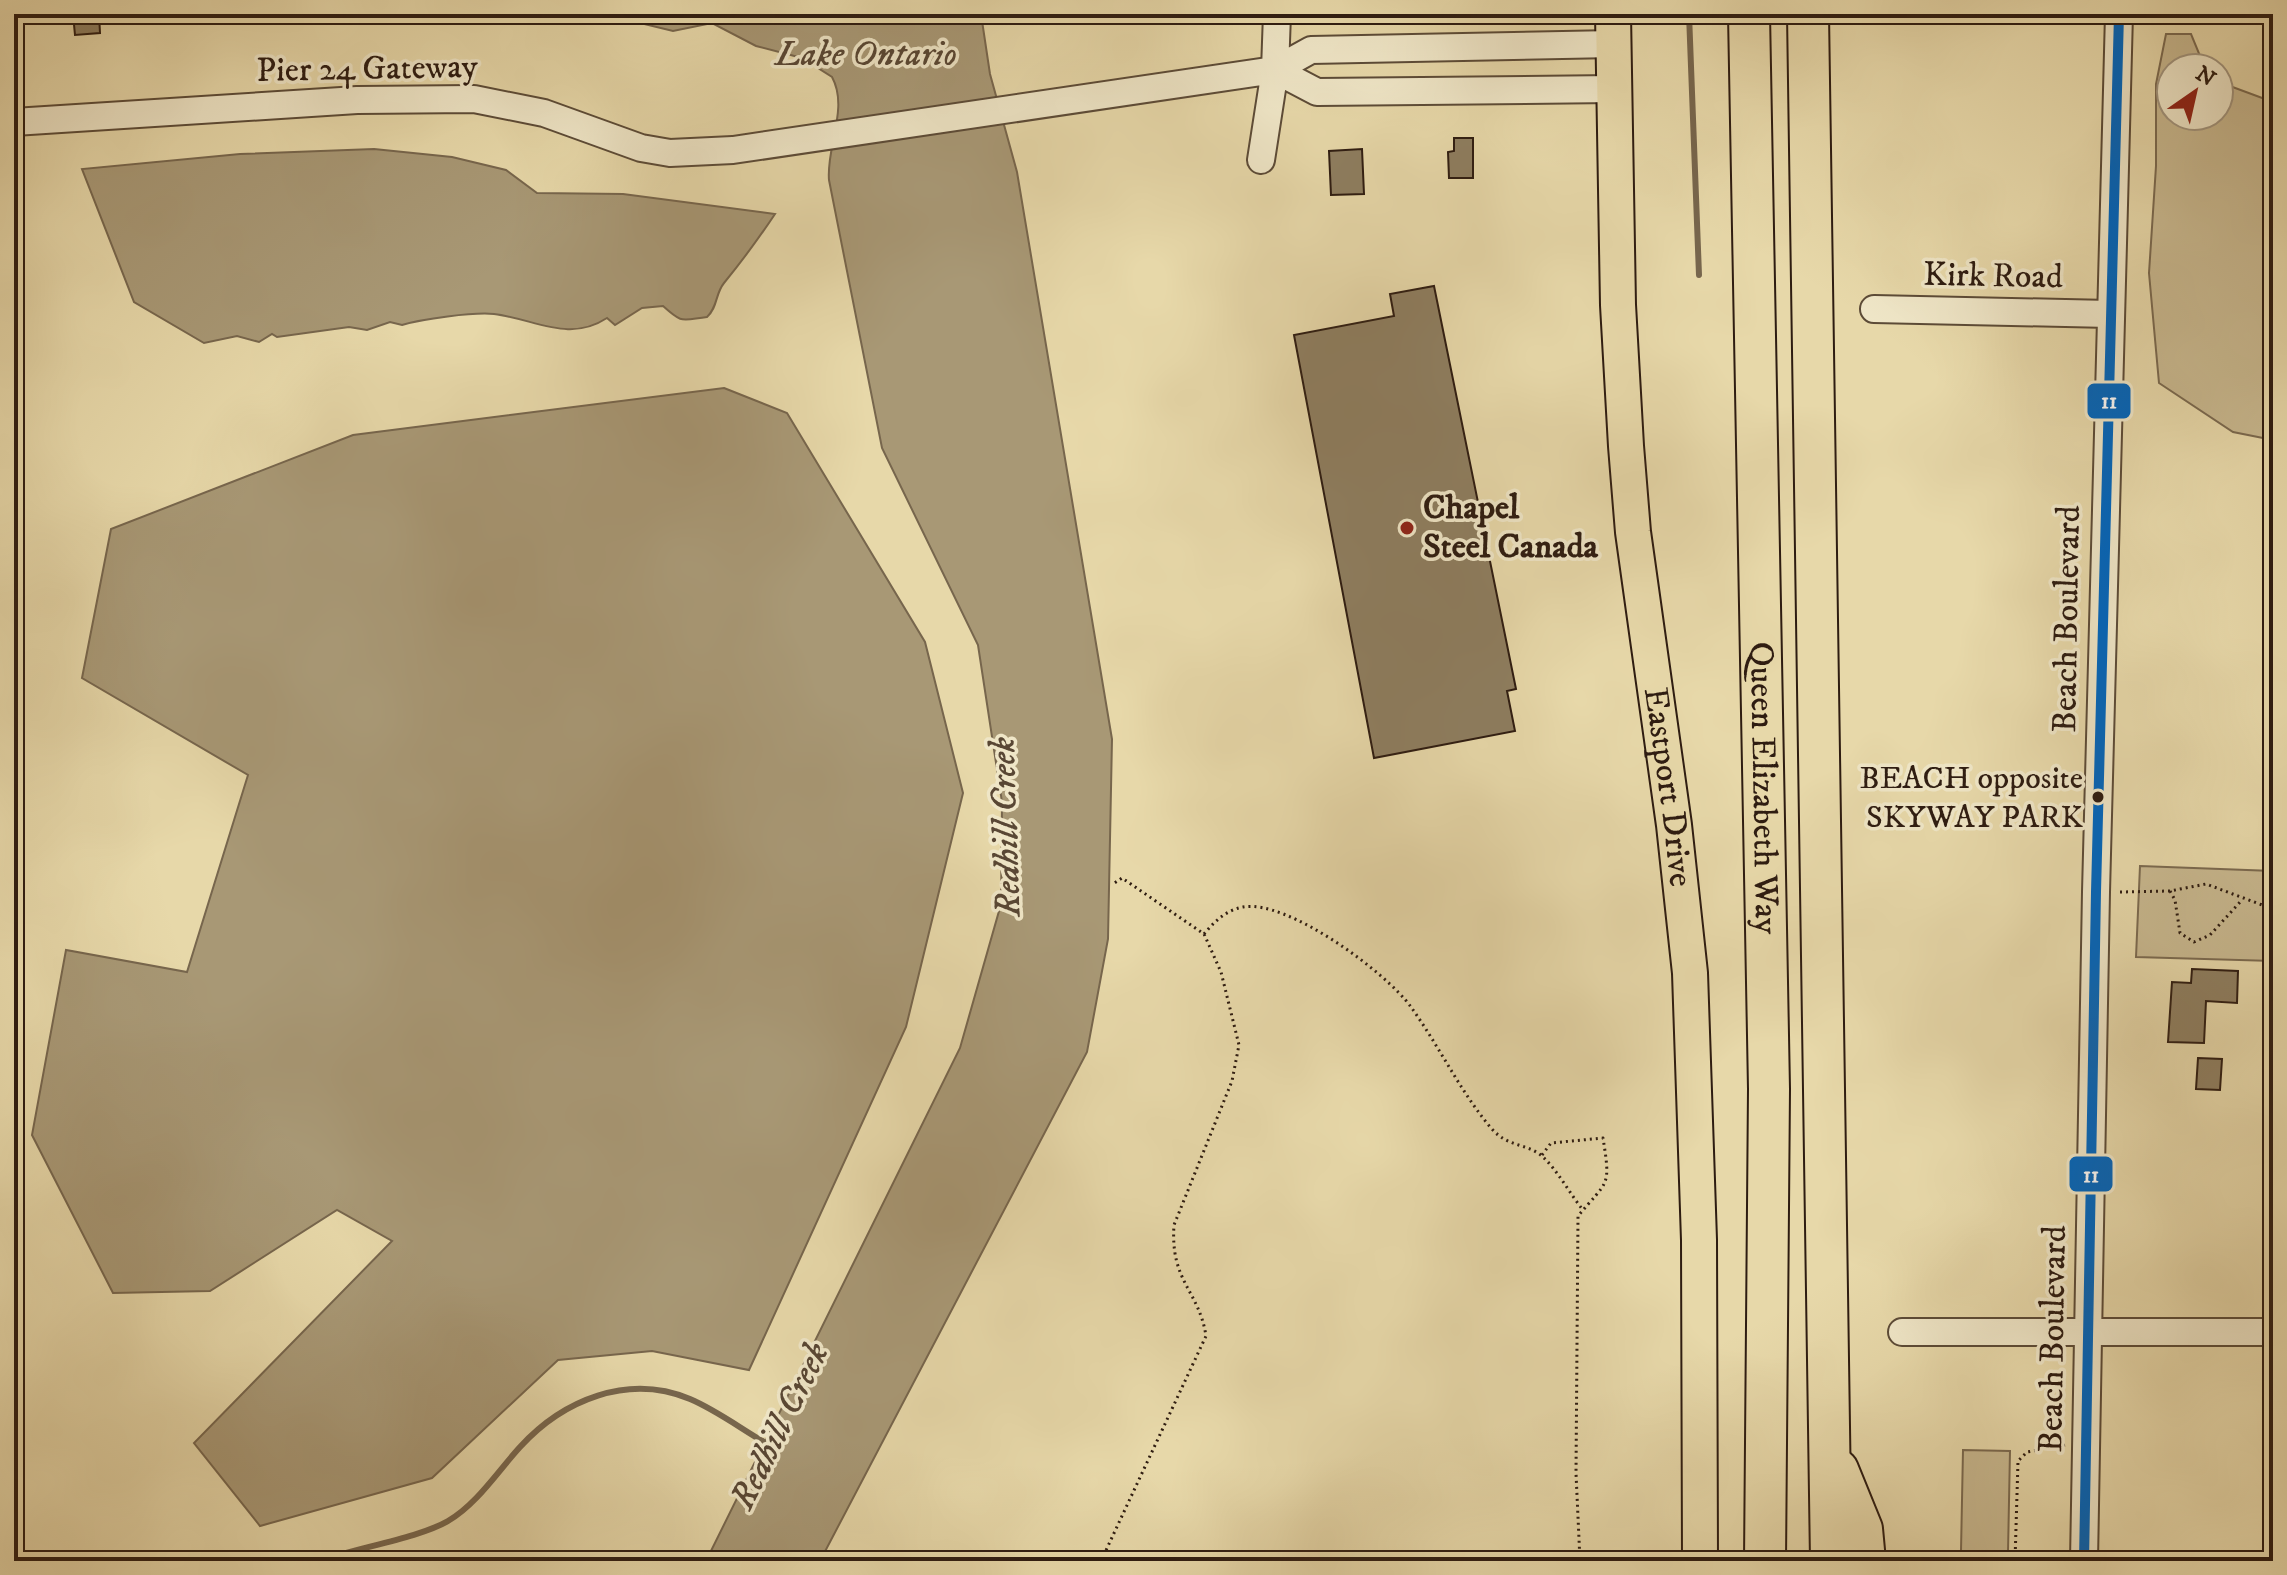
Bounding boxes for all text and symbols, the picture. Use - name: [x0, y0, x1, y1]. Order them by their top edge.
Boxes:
- water label: Lake Ontario: [773, 32, 957, 77]
- street label: Pier 24 Gateway: [256, 46, 479, 92]
- north arrow: [2155, 52, 2235, 132]
- text: N: [2190, 60, 2220, 93]
- street label: Kirk Road: [1923, 254, 2063, 298]
- line badge: 11: [2086, 382, 2132, 420]
- text: 11: [2101, 388, 2117, 415]
- place label: Chapel Steel Canada: [1423, 487, 1599, 568]
- street label: Beach Boulevard: [2044, 505, 2090, 733]
- marker: Chapel Steel Canada: [1398, 519, 1416, 537]
- street label: Queen Elizabeth Way: [1740, 641, 1787, 935]
- street label: Eastport Drive: [1634, 685, 1702, 889]
- water label: Redhill Creek: [980, 736, 1032, 919]
- place label: BEACH opposite SKYWAY PARK: [1859, 759, 2084, 838]
- marker: BEACH opposite SKYWAY PARK: [2090, 789, 2106, 805]
- line badge: 11: [2068, 1155, 2114, 1193]
- text: 11: [2083, 1162, 2099, 1189]
- street label: Beach Boulevard: [2030, 1225, 2076, 1453]
- water label: Redhill Creek: [720, 1335, 840, 1518]

